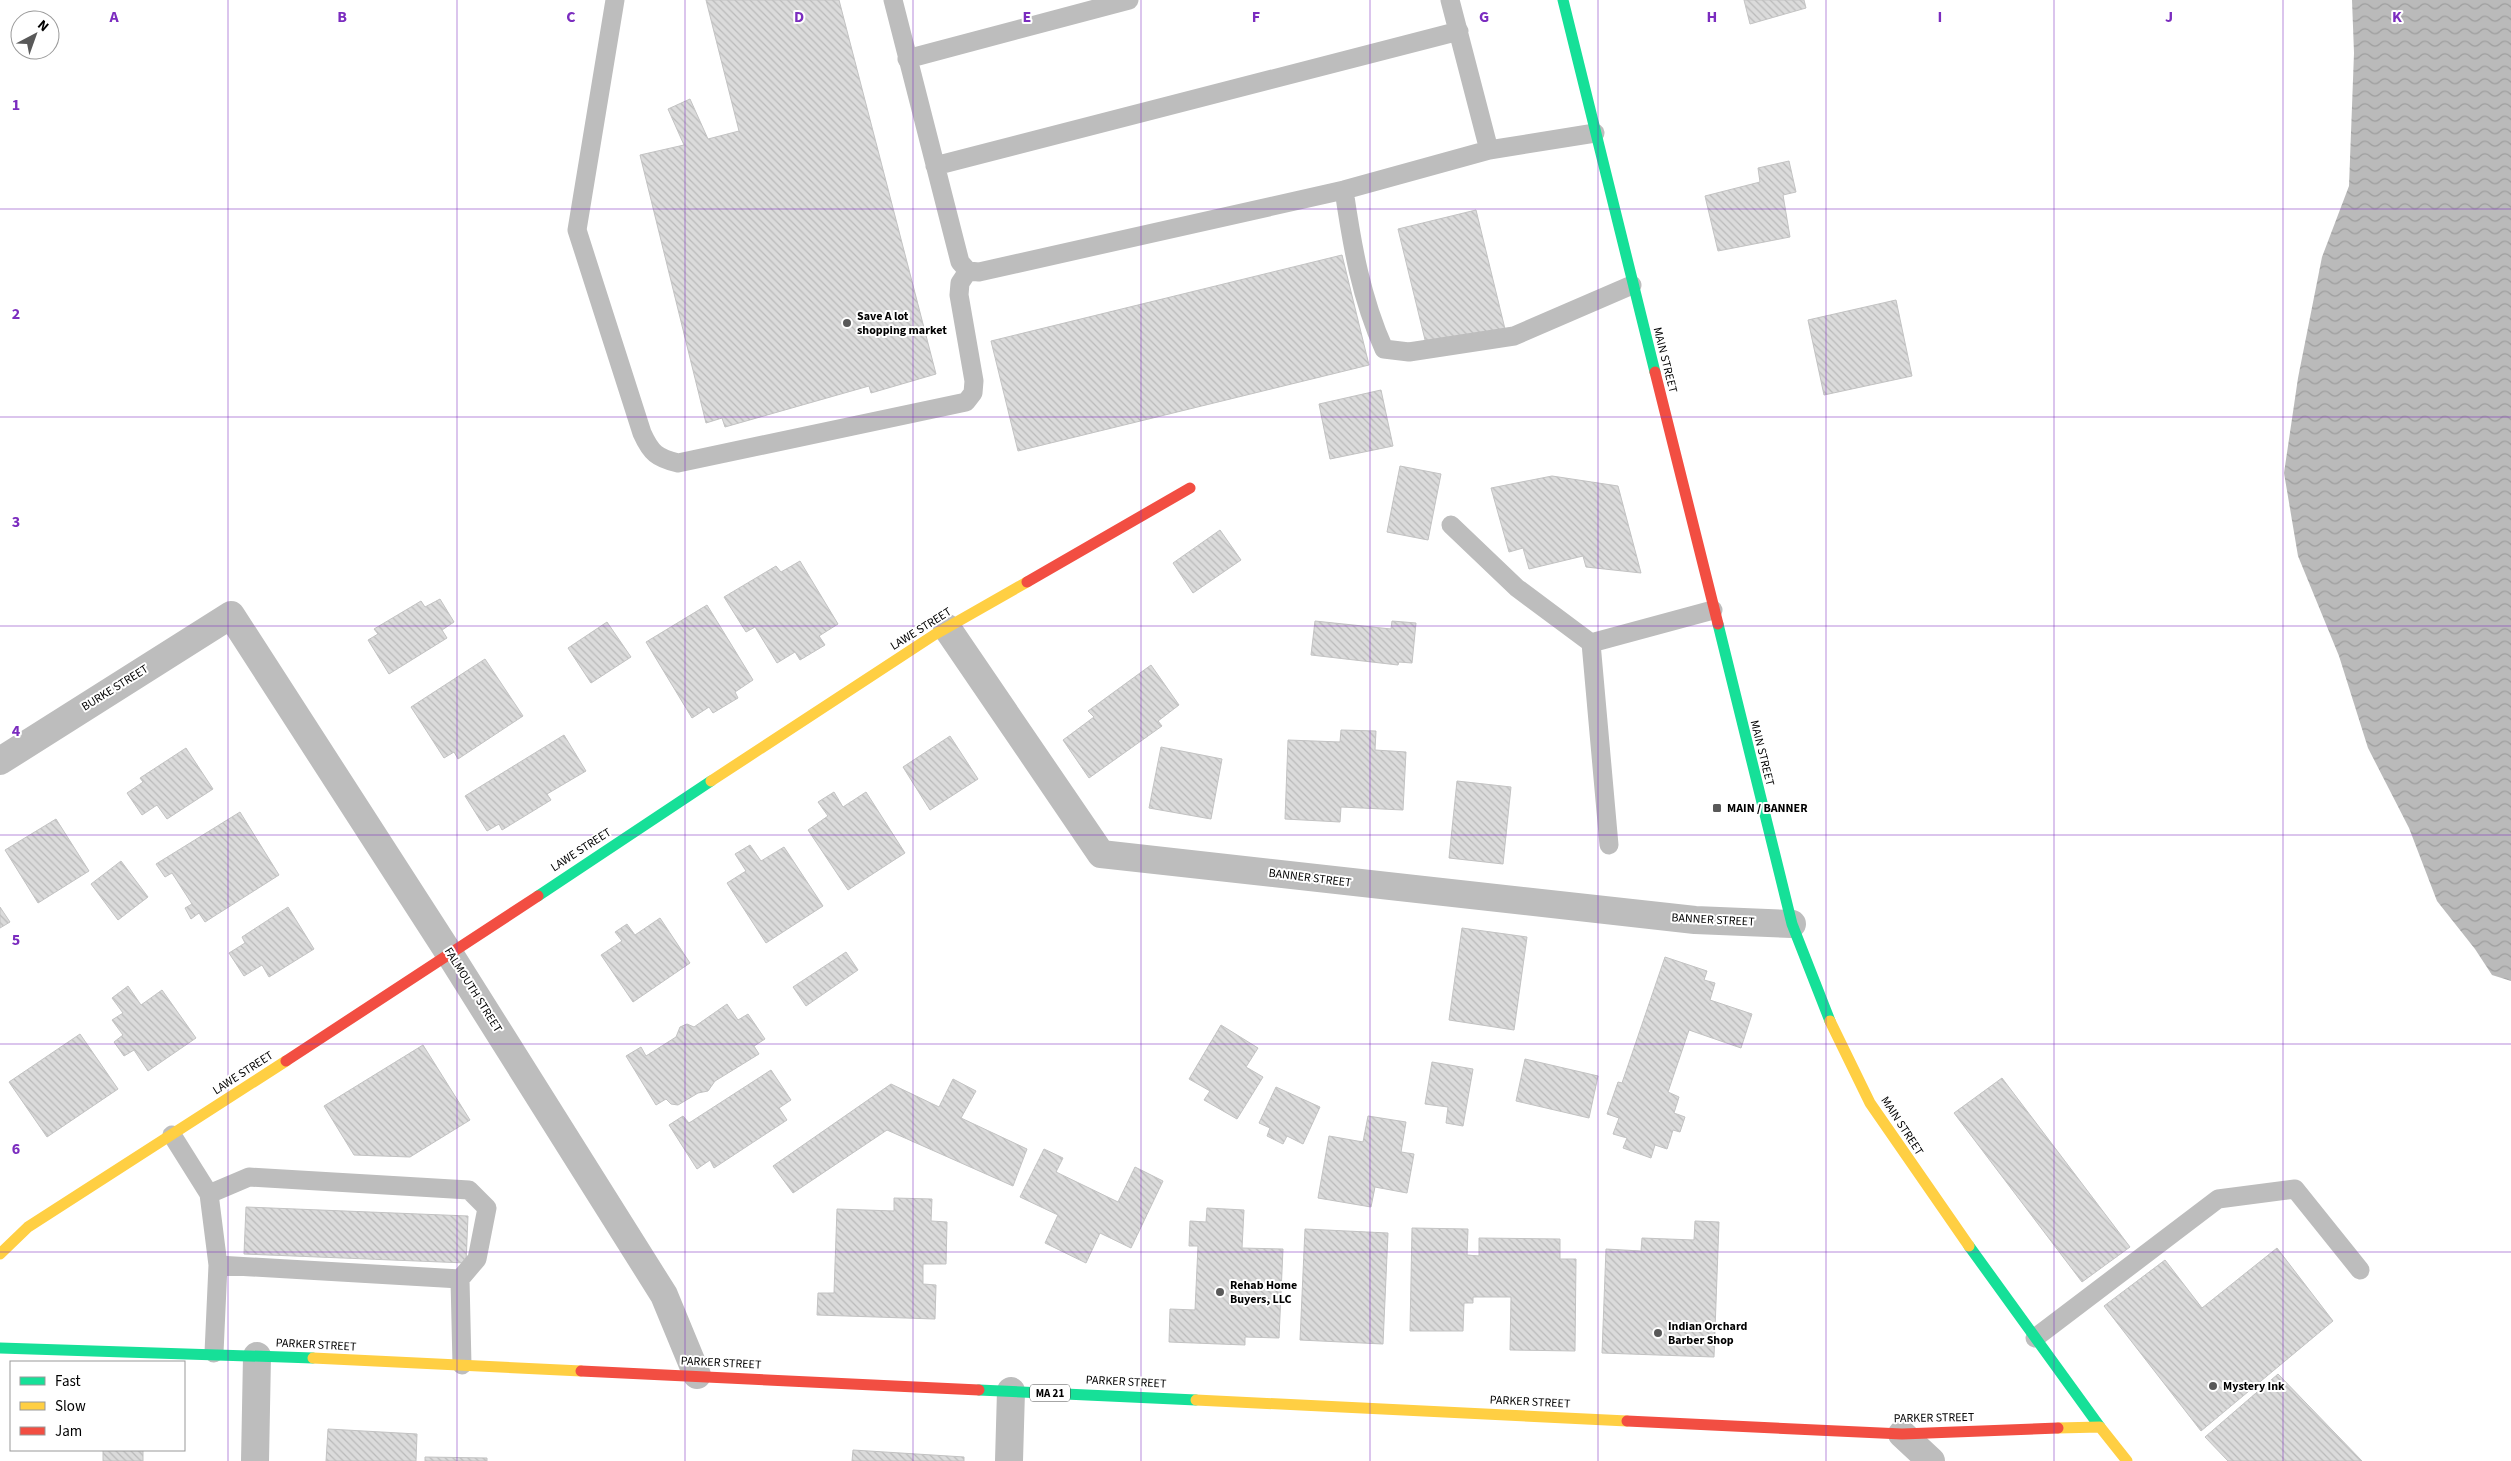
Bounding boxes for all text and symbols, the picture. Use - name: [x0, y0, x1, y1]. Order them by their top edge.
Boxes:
- text: A: [108, 6, 119, 28]
- text: B: [337, 6, 347, 28]
- text: C: [566, 6, 576, 28]
- text: D: [794, 6, 804, 28]
- text: E: [1023, 6, 1031, 28]
- text: F: [1252, 6, 1260, 28]
- text: G: [1479, 6, 1489, 28]
- text: H: [1707, 6, 1717, 28]
- text: I: [1938, 6, 1942, 28]
- text: J: [2165, 6, 2173, 28]
- text: K: [2392, 6, 2402, 28]
- north arrow: [10, 10, 60, 60]
- text: N: [33, 15, 53, 37]
- text: 1: [12, 94, 20, 116]
- text: 2: [12, 303, 20, 325]
- place label: Save A lot shopping market: [857, 308, 947, 339]
- marker: Save A lot shopping market: [841, 317, 853, 329]
- street label: MAIN STREET: [1649, 325, 1681, 395]
- text: 3: [12, 511, 20, 533]
- street label: LAWE STREET: [887, 603, 955, 655]
- street label: BURKE STREET: [78, 660, 152, 715]
- street label: MAIN STREET: [1746, 718, 1778, 788]
- text: 4: [12, 720, 21, 742]
- place label: MAIN / BANNER: [1727, 800, 1808, 817]
- marker: MAIN / BANNER: [1711, 802, 1723, 814]
- street label: LAWE STREET: [547, 824, 615, 876]
- street label: BANNER STREET: [1268, 864, 1353, 892]
- street label: BANNER STREET: [1671, 909, 1756, 931]
- text: 5: [12, 929, 20, 951]
- street label: FALMOUTH STREET: [440, 944, 506, 1036]
- street label: LAWE STREET: [209, 1047, 277, 1099]
- street label: MAIN STREET: [1877, 1093, 1928, 1159]
- text: 6: [12, 1138, 20, 1160]
- place label: Rehab Home Buyers, LLC: [1230, 1277, 1297, 1308]
- marker: Rehab Home Buyers, LLC: [1214, 1286, 1226, 1298]
- place label: Indian Orchard Barber Shop: [1668, 1318, 1748, 1349]
- marker: Indian Orchard Barber Shop: [1652, 1327, 1664, 1339]
- street label: PARKER STREET: [275, 1334, 357, 1356]
- street label: PARKER STREET: [680, 1352, 762, 1374]
- legend: [10, 1361, 185, 1451]
- text: Fast: [55, 1371, 81, 1392]
- street label: PARKER STREET: [1085, 1371, 1167, 1393]
- place label: Mystery Ink: [2223, 1378, 2285, 1395]
- marker: Mystery Ink: [2207, 1380, 2219, 1392]
- road number: MA 21: [1030, 1385, 1070, 1402]
- street label: PARKER STREET: [1489, 1391, 1571, 1413]
- text: Slow: [55, 1396, 86, 1417]
- street label: PARKER STREET: [1894, 1409, 1975, 1427]
- text: Jam: [55, 1421, 82, 1442]

